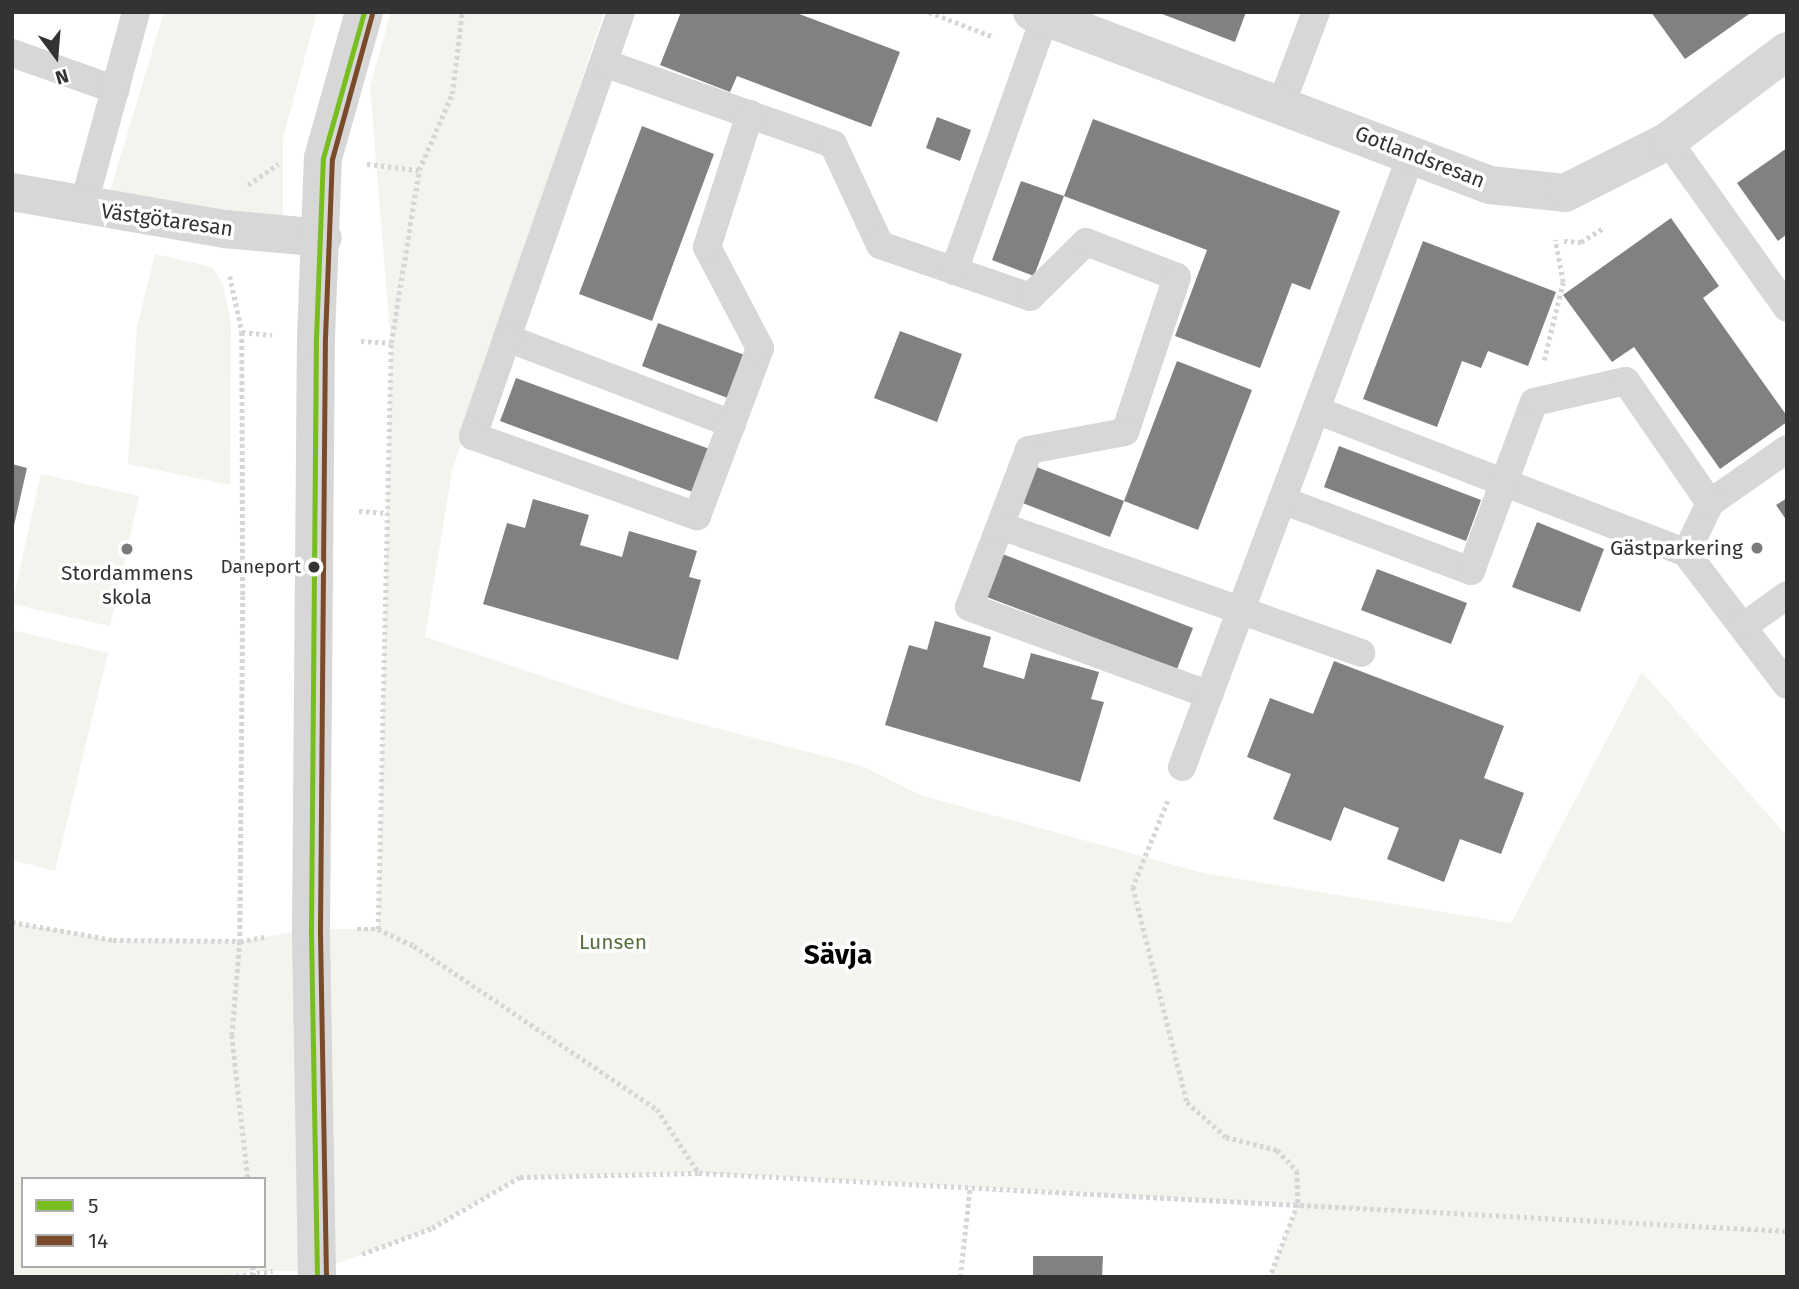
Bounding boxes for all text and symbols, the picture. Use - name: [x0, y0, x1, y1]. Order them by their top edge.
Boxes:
- north arrow: [21, 21, 91, 91]
- text: N: [53, 64, 71, 89]
- street label: Gotlandsresan: [1351, 121, 1489, 193]
- street label: Västgötaresan: [99, 198, 235, 242]
- place label: Gästparkering: [1610, 535, 1743, 561]
- marker: Gästparkering: [1749, 540, 1765, 556]
- marker: Stordammens skola: [119, 541, 135, 557]
- place label: Daneport: [221, 556, 301, 578]
- place label: Stordammens skola: [61, 560, 193, 610]
- marker: Daneport: [307, 560, 321, 574]
- park label: Lunsen: [579, 929, 647, 955]
- district label: Sävja: [804, 938, 872, 972]
- legend: [21, 1177, 266, 1268]
- text: 5: [88, 1193, 99, 1219]
- text: 14: [88, 1228, 108, 1254]

